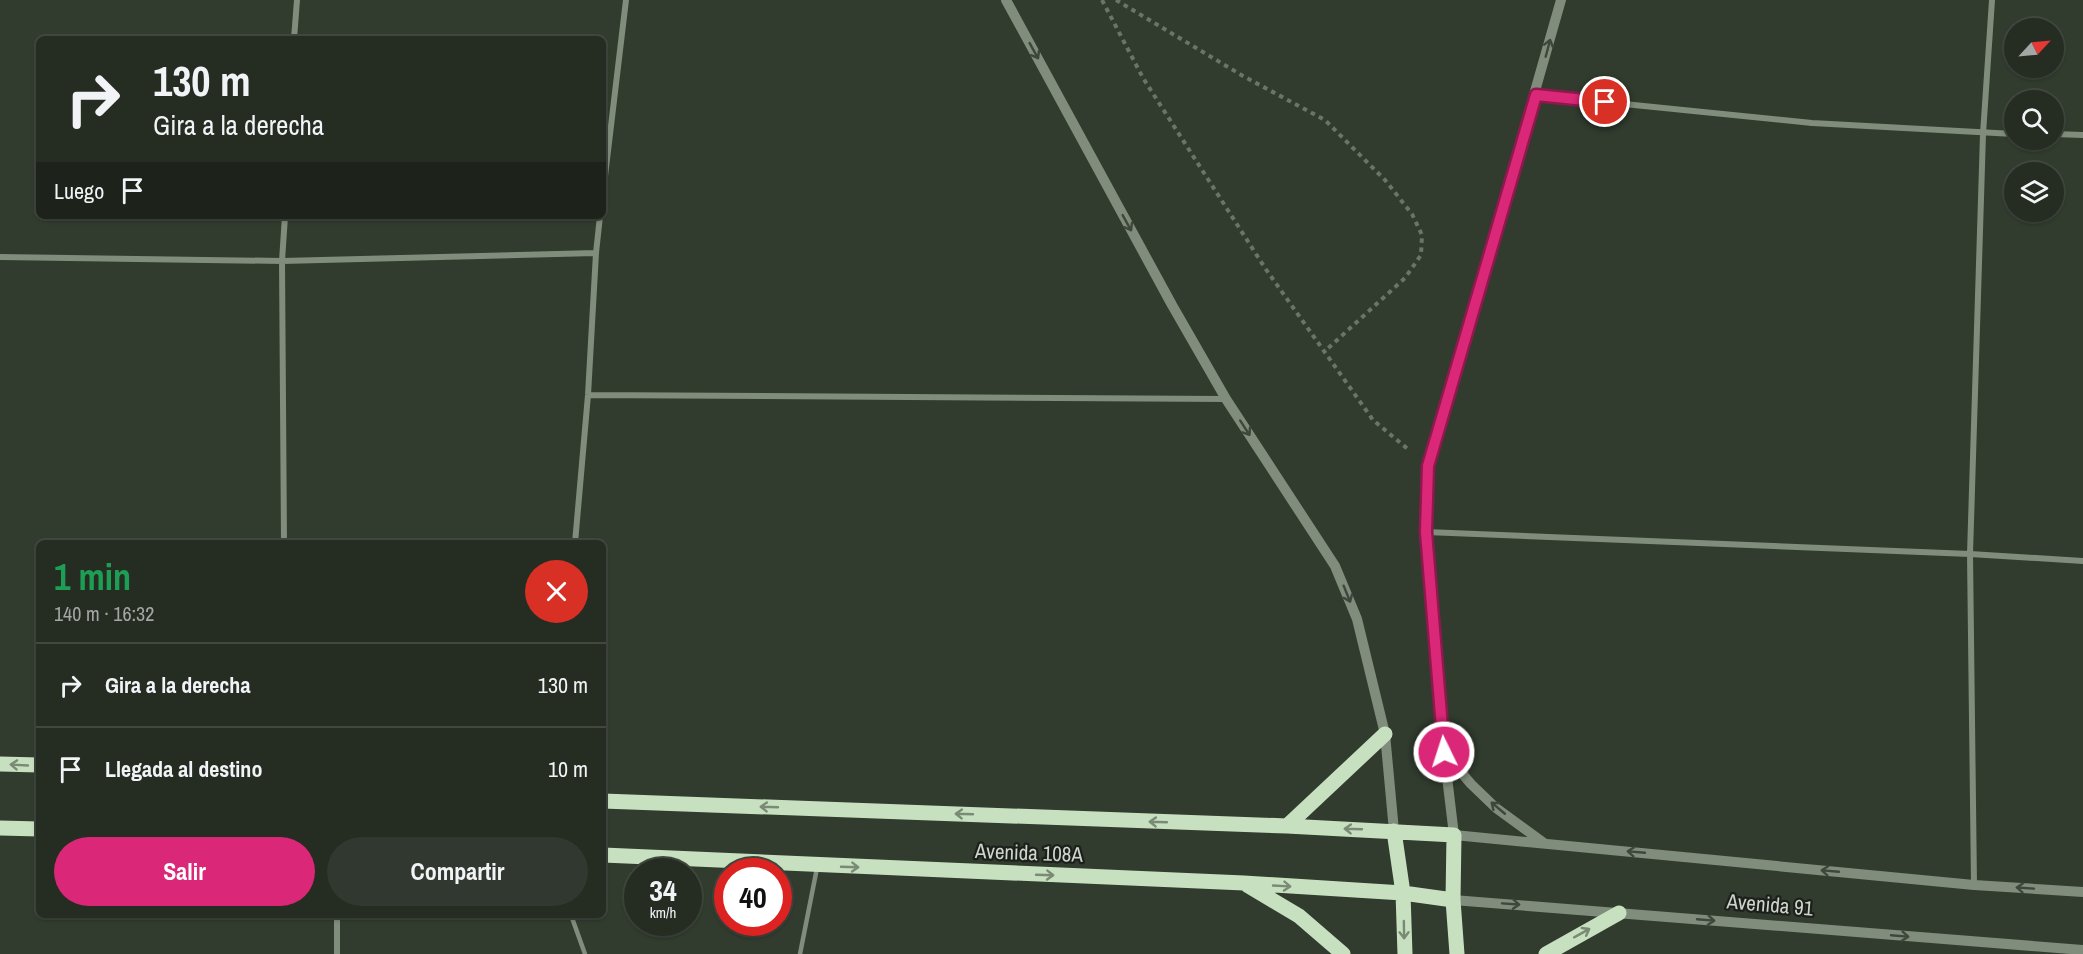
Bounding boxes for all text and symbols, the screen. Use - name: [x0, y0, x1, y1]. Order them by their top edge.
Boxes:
- north arrow: [2004, 18, 2064, 78]
- map controls: [2004, 18, 2064, 222]
- one-way arrow: [1543, 38, 1555, 57]
- one-way arrow: [1029, 42, 1040, 60]
- text: 130 m: [153, 53, 251, 109]
- icon: right: [54, 60, 132, 138]
- pin: [1579, 76, 1630, 127]
- icon: arrive: [1588, 85, 1621, 118]
- button: search: [2004, 90, 2064, 150]
- text: Gira a la derecha: [153, 107, 324, 143]
- button: layers: [2004, 162, 2064, 222]
- icon: arrive: [116, 174, 149, 207]
- text: Luego: [54, 176, 104, 206]
- one-way arrow: [1122, 213, 1133, 231]
- one-way arrow: [1239, 419, 1251, 436]
- text: 1 min: [54, 553, 131, 601]
- button: close: [525, 560, 588, 623]
- one-way arrow: [1342, 584, 1353, 602]
- text: 140 m · 16:32: [54, 600, 154, 627]
- icon: right: [54, 669, 87, 702]
- text: Gira a la derecha: [105, 670, 250, 700]
- text: 130 m: [538, 670, 588, 700]
- position arrow: [1412, 720, 1476, 784]
- icon: arrive: [54, 753, 87, 786]
- text: Llegada al destino: [105, 754, 262, 784]
- text: 10 m: [548, 754, 588, 784]
- one-way arrow: [10, 759, 30, 770]
- one-way arrow: [759, 801, 779, 813]
- one-way arrow: [1490, 802, 1506, 815]
- one-way arrow: [954, 809, 974, 820]
- one-way arrow: [1149, 816, 1169, 827]
- one-way arrow: [1344, 823, 1364, 835]
- street label: Avenida 108A: [974, 836, 1084, 869]
- button: Salir: [54, 837, 315, 906]
- button: Compartir: [327, 837, 588, 906]
- one-way arrow: [1627, 846, 1647, 857]
- speed limit sign: 40: [714, 858, 792, 936]
- one-way arrow: [840, 861, 860, 872]
- one-way arrow: [1821, 865, 1841, 876]
- one-way arrow: [1035, 869, 1055, 880]
- text: 34: [649, 870, 677, 910]
- one-way arrow: [1271, 880, 1291, 891]
- one-way arrow: [2015, 882, 2035, 893]
- street label: Avenida 91: [1725, 886, 1815, 923]
- one-way arrow: [1501, 899, 1521, 910]
- text: km/h: [650, 902, 676, 923]
- one-way arrow: [1695, 915, 1715, 926]
- one-way arrow: [1398, 920, 1410, 940]
- one-way arrow: [1573, 927, 1590, 939]
- one-way arrow: [1890, 930, 1910, 941]

